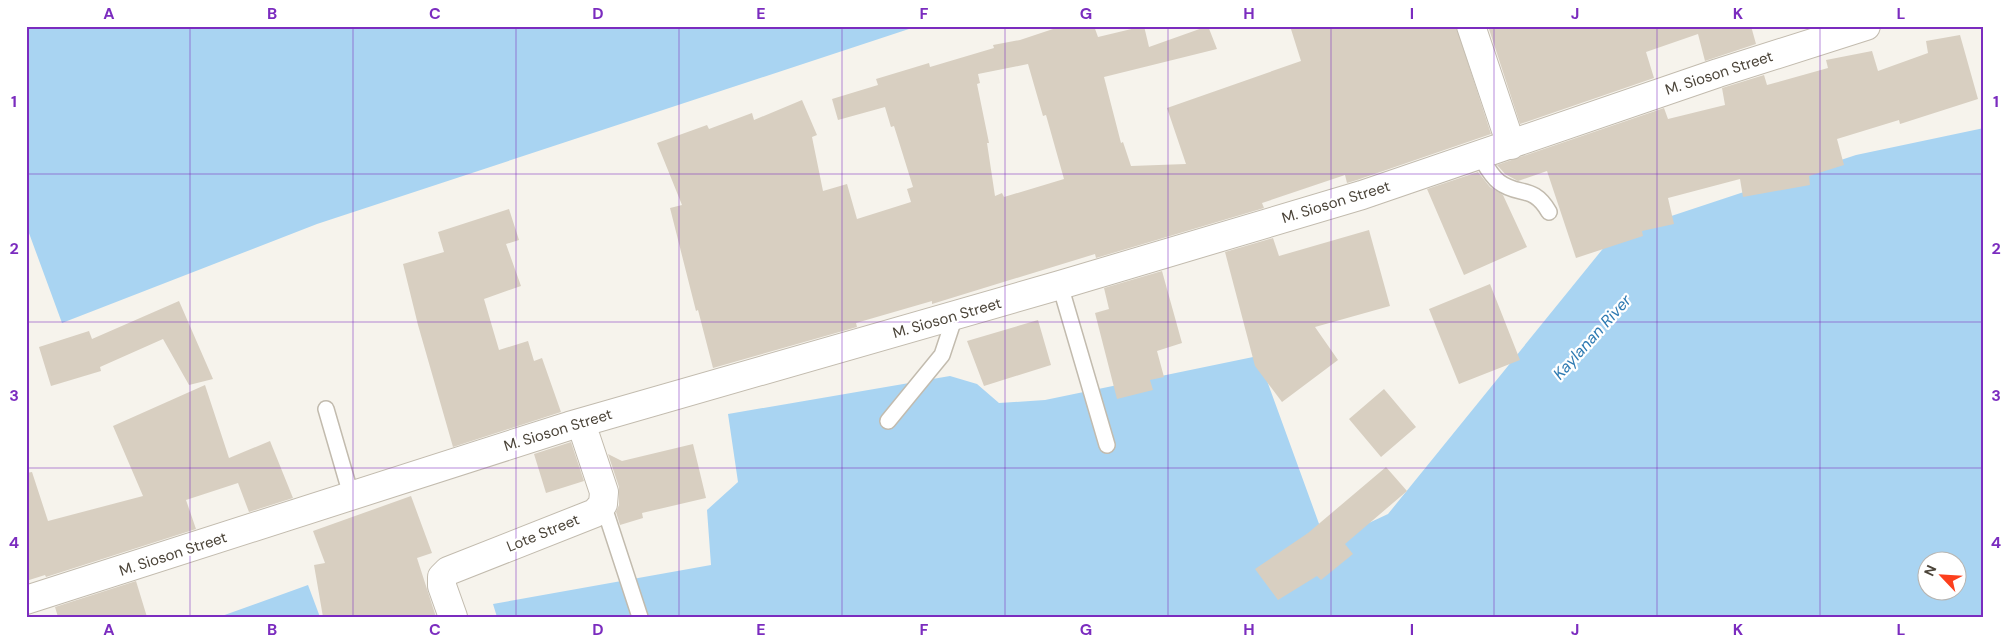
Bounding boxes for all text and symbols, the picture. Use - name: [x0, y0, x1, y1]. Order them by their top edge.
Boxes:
- text: A: [103, 3, 115, 24]
- text: B: [267, 3, 277, 24]
- text: C: [429, 3, 441, 24]
- text: D: [592, 3, 604, 24]
- text: E: [756, 3, 766, 24]
- text: F: [920, 3, 929, 24]
- text: G: [1080, 3, 1092, 24]
- text: H: [1243, 3, 1255, 24]
- text: I: [1410, 3, 1414, 24]
- text: J: [1571, 3, 1579, 24]
- text: K: [1733, 3, 1744, 24]
- text: L: [1897, 3, 1906, 24]
- street label: M. Sioson Street: [1663, 46, 1776, 100]
- text: 1: [11, 91, 17, 112]
- text: 1: [1993, 91, 1999, 112]
- street label: M. Sioson Street: [1279, 176, 1393, 228]
- text: 2: [9, 238, 19, 259]
- text: 2: [1991, 238, 2001, 259]
- water label: Kaylanan River: [1548, 289, 1636, 384]
- street label: M. Sioson Street: [890, 293, 1004, 343]
- text: 3: [9, 385, 19, 406]
- text: 3: [1991, 385, 2001, 406]
- street label: M. Sioson Street: [501, 404, 615, 456]
- street label: Lote Street: [504, 509, 582, 557]
- street label: M. Sioson Street: [117, 527, 230, 581]
- text: 4: [9, 532, 19, 553]
- text: 4: [1991, 532, 2001, 553]
- north arrow: [1918, 550, 1968, 600]
- text: N: [1920, 562, 1941, 579]
- text: A: [103, 619, 115, 640]
- text: B: [267, 619, 277, 640]
- text: C: [429, 619, 441, 640]
- text: D: [592, 619, 604, 640]
- text: E: [756, 619, 766, 640]
- text: F: [920, 619, 929, 640]
- text: G: [1080, 619, 1092, 640]
- text: H: [1243, 619, 1255, 640]
- text: I: [1410, 619, 1414, 640]
- text: J: [1571, 619, 1579, 640]
- text: K: [1733, 619, 1744, 640]
- text: L: [1897, 619, 1906, 640]

